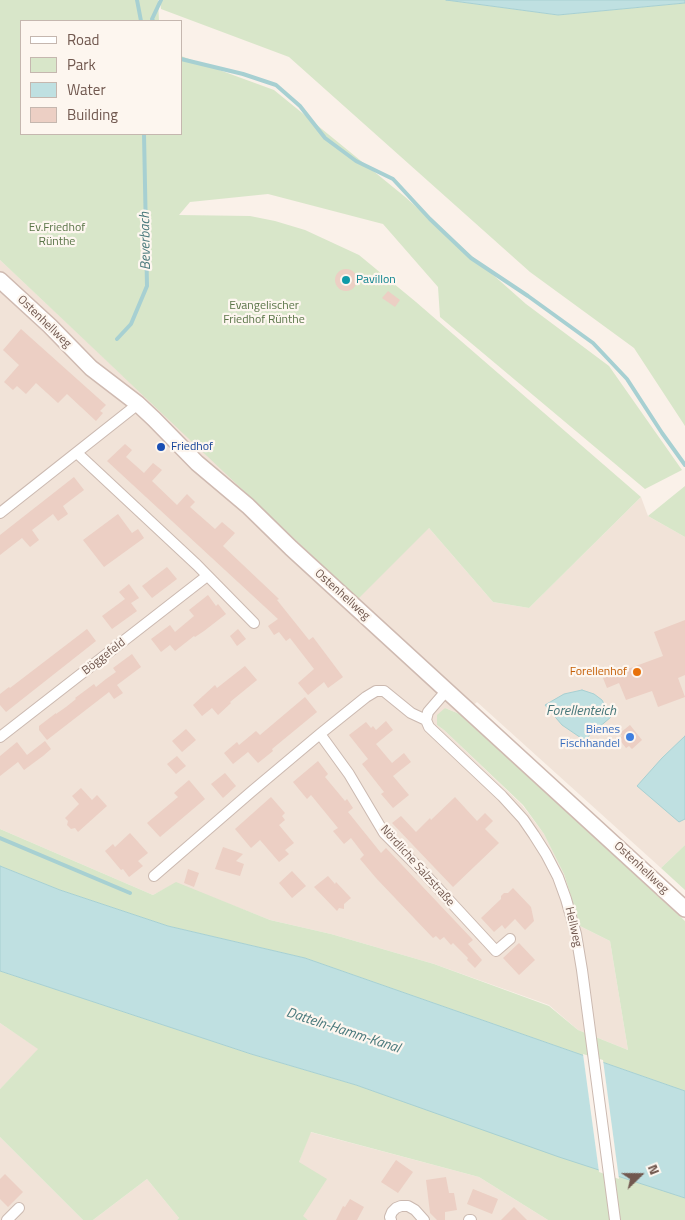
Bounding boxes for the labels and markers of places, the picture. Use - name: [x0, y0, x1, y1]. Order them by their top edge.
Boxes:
- place label: Pavillon: [356, 273, 396, 287]
- marker: Pavillon: [340, 274, 352, 286]
- place label: Friedhof: [171, 440, 213, 454]
- marker: Friedhof: [155, 441, 167, 453]
- place label: Forellenhof: [570, 665, 627, 679]
- marker: Forellenhof: [631, 666, 643, 678]
- place label: Bienes Fischhandel: [560, 723, 620, 751]
- marker: Bienes Fischhandel: [624, 731, 636, 743]

